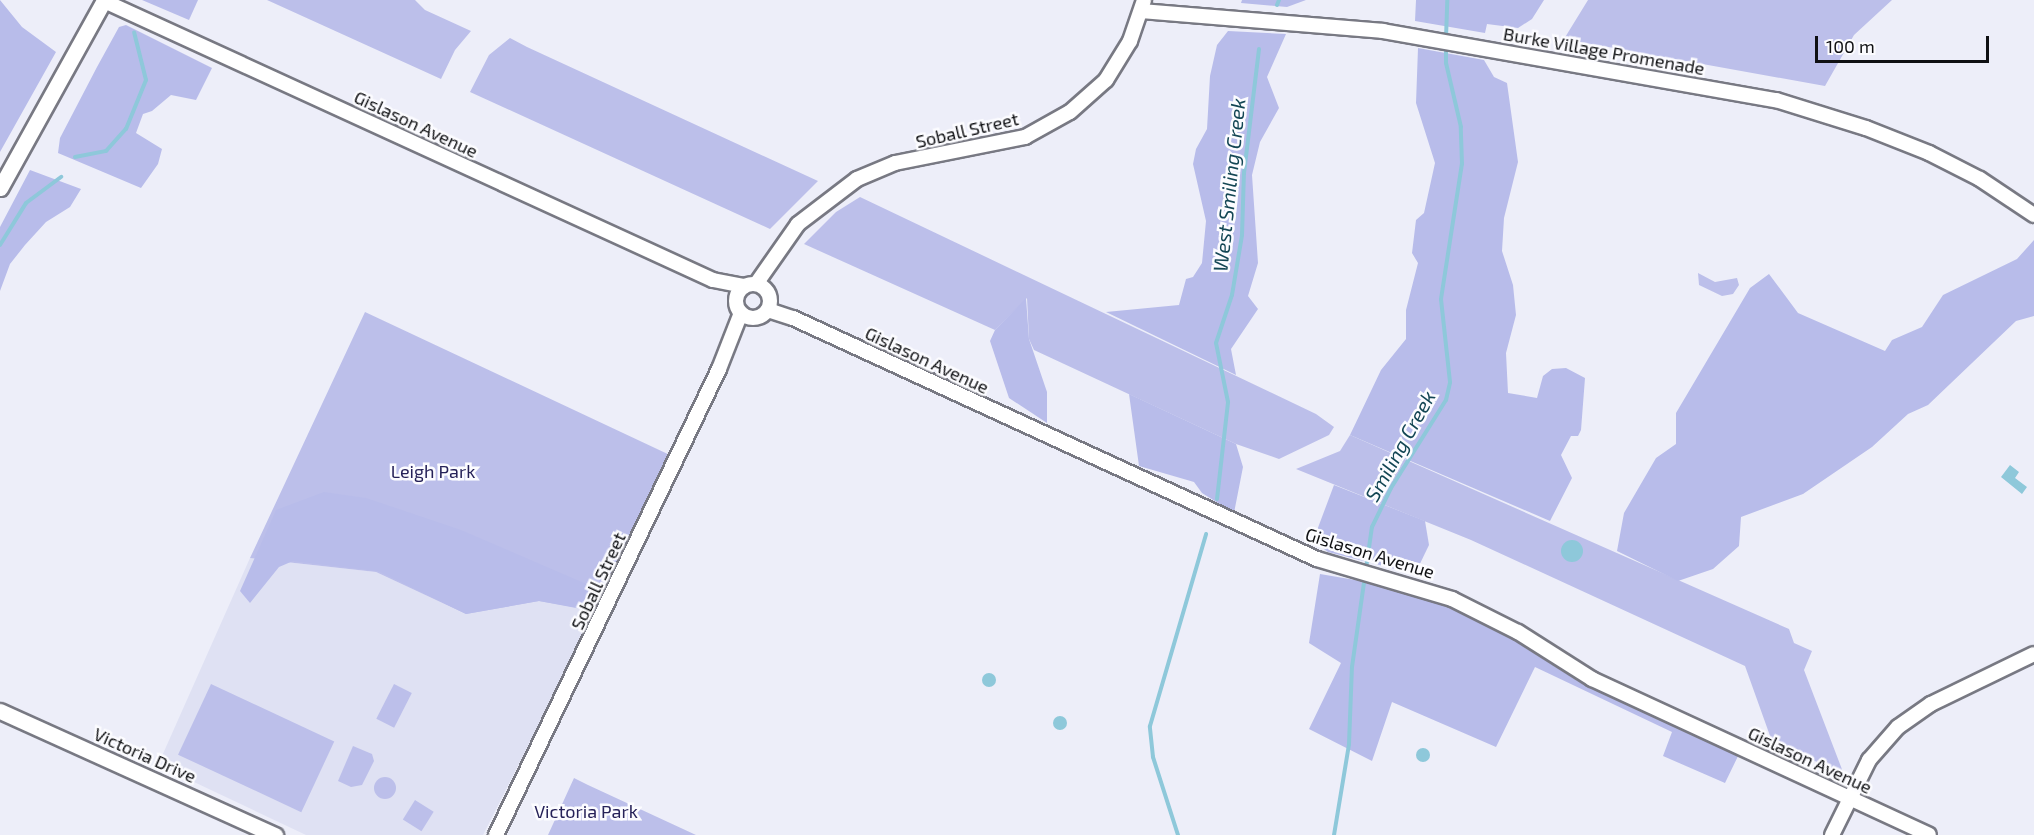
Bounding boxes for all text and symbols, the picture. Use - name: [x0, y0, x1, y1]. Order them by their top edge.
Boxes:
- street label: Burke Village Promenade: [1501, 23, 1707, 79]
- scale bar: [1818, 24, 1992, 62]
- text: 100 m: [1826, 35, 1875, 57]
- street label: Gislason Avenue: [351, 86, 481, 162]
- water label: West Smiling Creek: [1208, 97, 1250, 273]
- street label: Soball Street: [913, 108, 1021, 152]
- street label: Gislason Avenue: [862, 322, 992, 398]
- water label: Smiling Creek: [1360, 386, 1440, 506]
- park label: Leigh Park: [391, 460, 475, 482]
- street label: Gislason Avenue: [1303, 523, 1437, 583]
- street label: Soball Street: [566, 529, 630, 633]
- street label: Gislason Avenue: [1745, 722, 1875, 798]
- street label: Victoria Drive: [91, 723, 199, 787]
- park label: Victoria Park: [534, 800, 638, 822]

